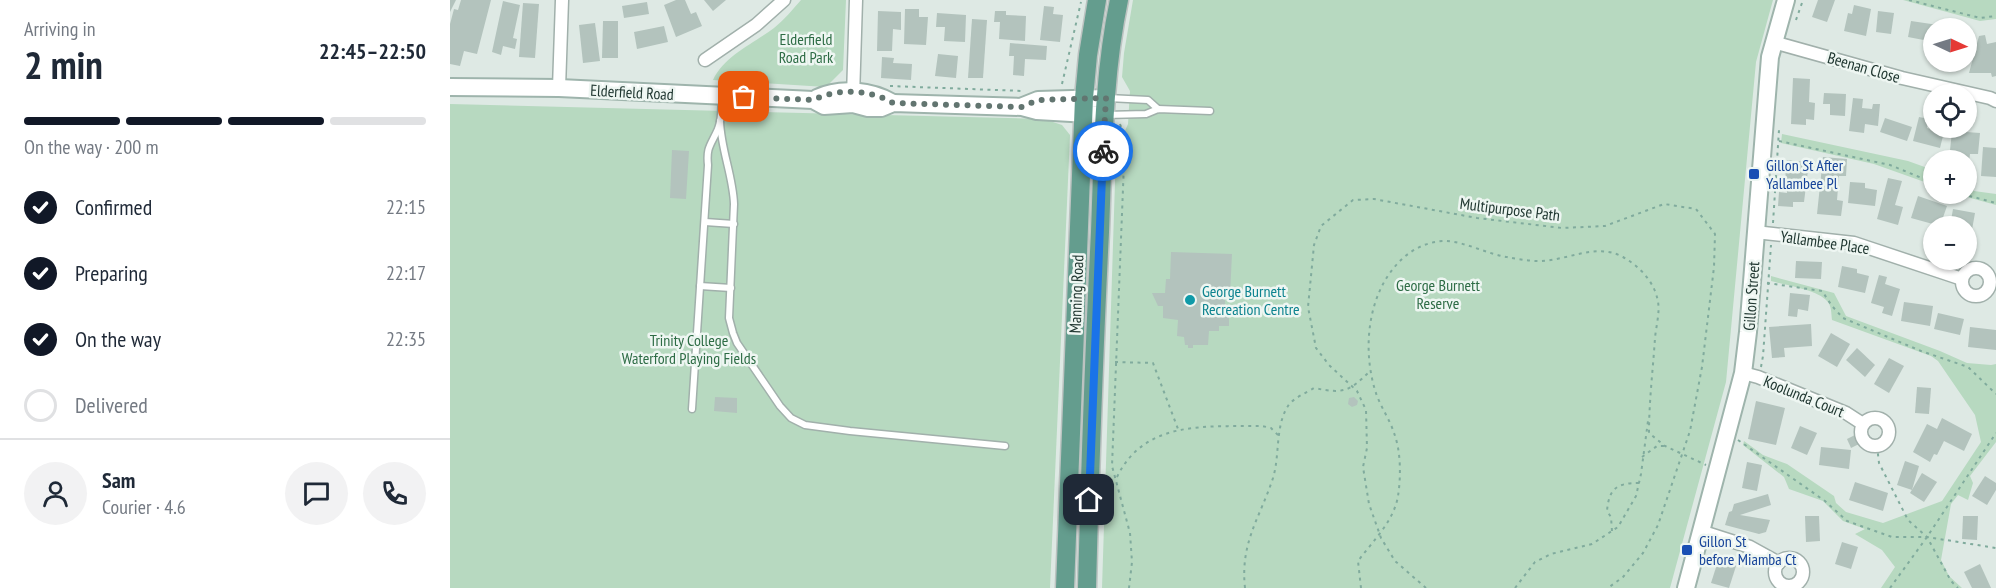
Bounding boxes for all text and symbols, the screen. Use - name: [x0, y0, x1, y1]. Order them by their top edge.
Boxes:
- text: Arriving in: [24, 16, 96, 42]
- north arrow: [1923, 18, 1977, 72]
- map controls: [1923, 18, 1977, 270]
- park label: Elderfield Road Park: [779, 29, 834, 67]
- text: 22:45–22:50: [319, 37, 426, 65]
- text: 2 min: [24, 39, 103, 90]
- street label: Beenan Close: [1825, 47, 1903, 87]
- pin: [718, 71, 769, 122]
- street label: Elderfield Road: [590, 80, 674, 104]
- icon: bag: [727, 80, 760, 113]
- button: locate: [1923, 84, 1977, 138]
- courier: [1073, 121, 1133, 181]
- text: On the way · 200 m: [24, 134, 159, 160]
- icon: bike: [1087, 135, 1120, 168]
- button: +: [1923, 150, 1977, 204]
- place label: Gillon St After Yallambee Pl: [1766, 155, 1844, 193]
- marker: Gillon St After Yallambee Pl: [1747, 167, 1761, 181]
- icon: check: [24, 191, 57, 224]
- text: Confirmed: [75, 193, 152, 221]
- street label: Multipurpose Path: [1459, 193, 1561, 225]
- text: 22:15: [386, 194, 426, 220]
- button: −: [1923, 216, 1977, 270]
- street label: Yallambee Place: [1779, 226, 1871, 258]
- street label: Manning Road: [1065, 254, 1087, 334]
- icon: check: [24, 257, 57, 290]
- text: Preparing: [75, 259, 148, 287]
- text: 22:17: [386, 260, 426, 286]
- street label: Gillon Street: [1739, 260, 1763, 331]
- park label: George Burnett Reserve: [1396, 275, 1481, 313]
- place label: George Burnett Recreation Centre: [1202, 281, 1300, 319]
- marker: George Burnett Recreation Centre: [1183, 293, 1197, 307]
- icon: check: [24, 323, 57, 356]
- text: On the way: [75, 325, 161, 353]
- text: 22:35: [386, 326, 426, 352]
- park label: Trinity College Waterford Playing Fields: [622, 330, 756, 368]
- street label: Koolunda Court: [1761, 371, 1848, 421]
- text: Delivered: [75, 391, 148, 419]
- button: person: [24, 462, 87, 525]
- button: chat: [285, 462, 348, 525]
- button: phone: [363, 462, 426, 525]
- text: Sam: [102, 466, 135, 494]
- pin: [1063, 474, 1114, 525]
- icon: home: [1072, 483, 1105, 516]
- text: Courier · 4.6: [102, 494, 186, 520]
- place label: Gillon St before Miamba Ct: [1699, 531, 1797, 569]
- marker: Gillon St before Miamba Ct: [1680, 543, 1694, 557]

